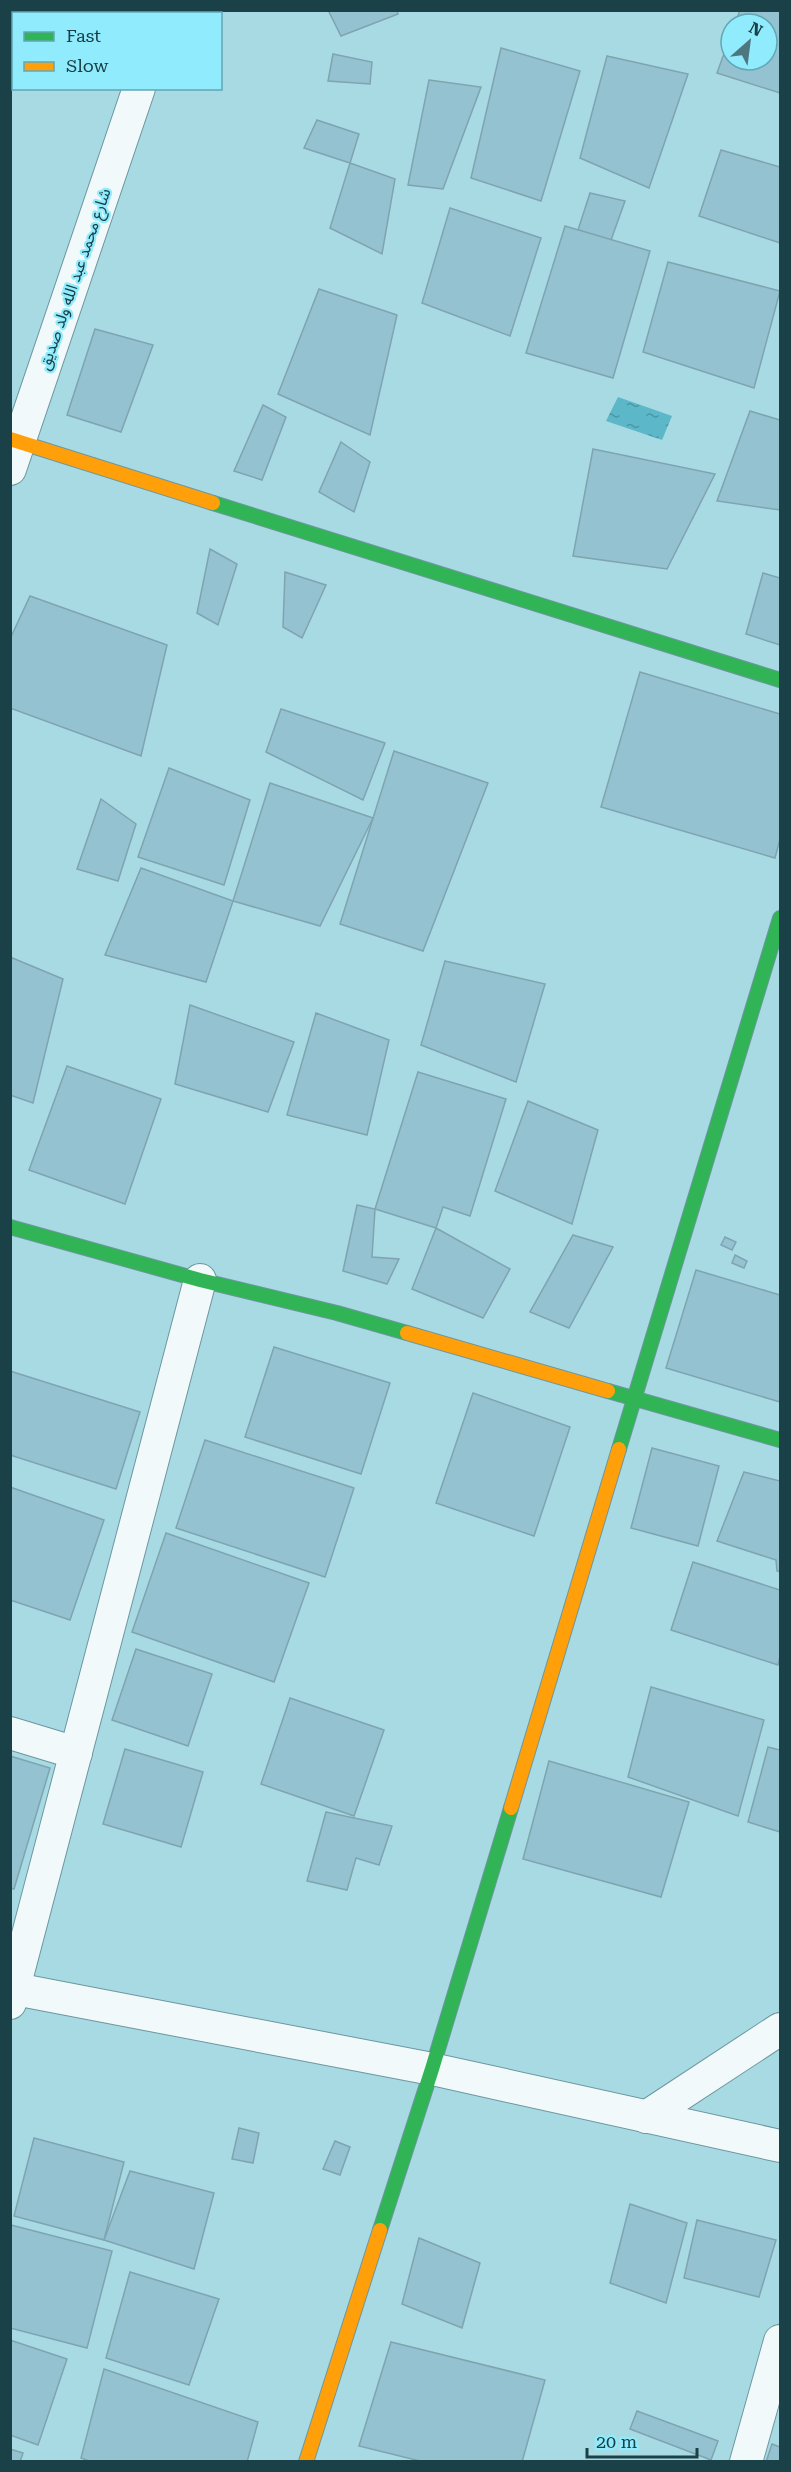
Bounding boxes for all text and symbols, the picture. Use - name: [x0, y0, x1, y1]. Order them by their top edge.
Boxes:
- legend: [12, 12, 222, 90]
- north arrow: [719, 12, 779, 72]
- text: N: [746, 18, 766, 40]
- text: Fast: [66, 25, 101, 46]
- text: Slow: [66, 55, 108, 76]
- street label: شارع محمد عبد الله ولد صديق: [34, 186, 117, 373]
- scale bar: [587, 2421, 696, 2459]
- text: 20 m: [596, 2431, 637, 2452]

